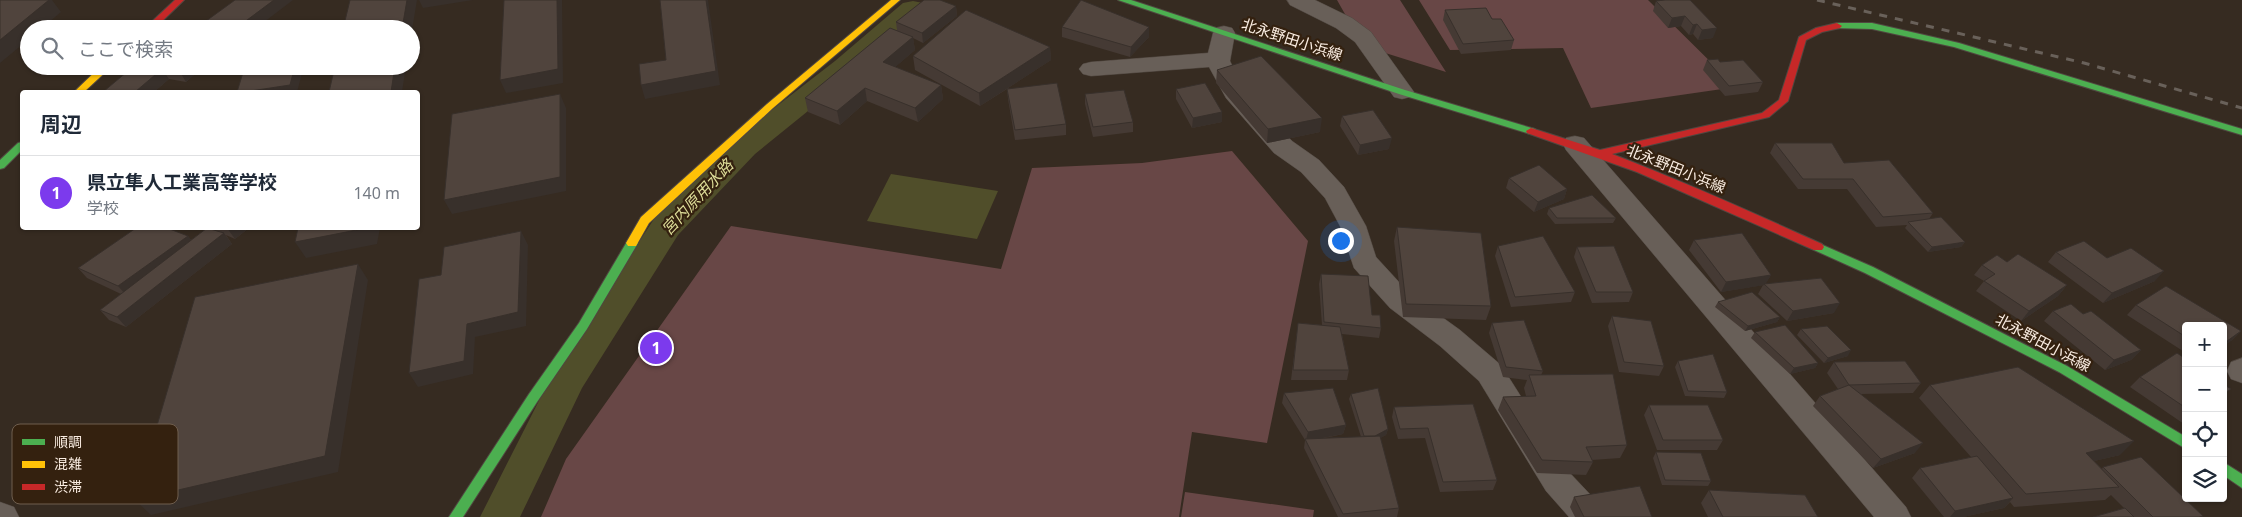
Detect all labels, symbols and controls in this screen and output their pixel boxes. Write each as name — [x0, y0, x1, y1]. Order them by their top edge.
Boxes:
street label: 北永野田小浜線 — [1239, 13, 1345, 65]
search box — [20, 20, 420, 75]
icon: search — [38, 34, 66, 62]
text: ここで検索 — [78, 36, 173, 62]
text: 周辺 — [40, 110, 82, 138]
street label: 北永野田小浜線 — [1624, 139, 1729, 197]
water label: 宮内原用水路 — [656, 153, 739, 240]
text: 県立隼人工業高等学校 — [87, 169, 277, 195]
text: 1 — [51, 182, 61, 204]
text: 140 m — [353, 182, 400, 204]
text: 学校 — [87, 197, 119, 219]
your location — [1328, 228, 1354, 254]
street label: 北永野田小浜線 — [1992, 309, 2095, 376]
map controls — [2182, 322, 2227, 502]
button: + — [2182, 322, 2227, 367]
pin: 1 — [640, 329, 672, 367]
button: − — [2182, 367, 2227, 412]
button: locate — [2182, 412, 2227, 457]
legend — [12, 424, 178, 504]
text: 順調 — [54, 432, 82, 451]
text: 混雑 — [54, 454, 82, 473]
button: layers — [2182, 457, 2227, 502]
text: 渋滞 — [54, 477, 82, 496]

